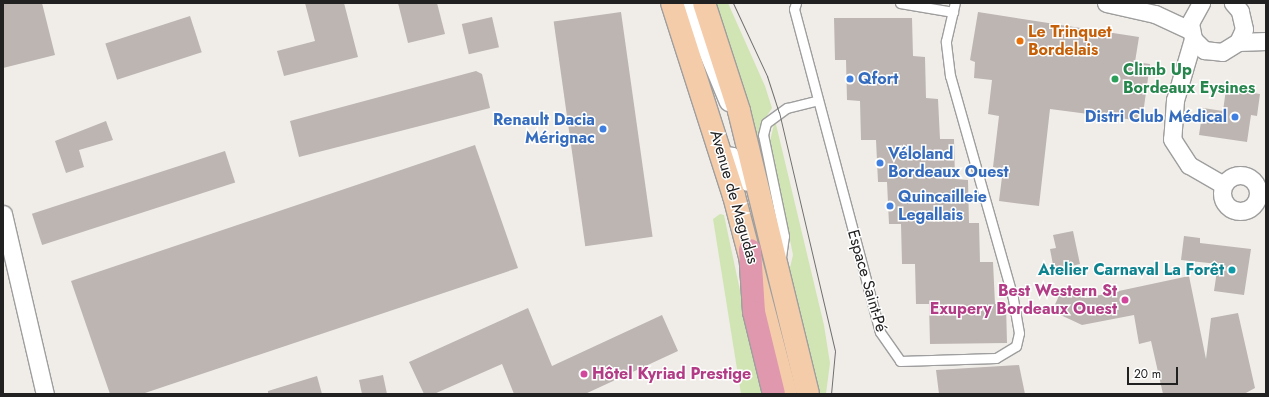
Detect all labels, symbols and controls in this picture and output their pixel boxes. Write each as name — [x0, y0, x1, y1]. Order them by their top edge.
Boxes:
place label: Le Trinquet Bordelais — [1028, 22, 1112, 60]
marker: Le Trinquet Bordelais — [1015, 36, 1025, 46]
place label: Climb Up Bordeaux Eysines — [1123, 60, 1255, 98]
place label: Qfort — [858, 69, 898, 89]
marker: Qfort — [845, 74, 855, 84]
marker: Climb Up Bordeaux Eysines — [1110, 74, 1120, 84]
place label: Distri Club Médical — [1085, 107, 1227, 127]
place label: Renault Dacia Mérignac — [493, 110, 595, 148]
marker: Distri Club Médical — [1230, 112, 1240, 122]
marker: Renault Dacia Mérignac — [598, 124, 608, 134]
street label: Avenue de Magudas — [706, 128, 762, 266]
place label: Véloland Bordeaux Ouest — [888, 144, 1009, 182]
marker: Véloland Bordeaux Ouest — [875, 158, 885, 168]
place label: Quincailleie Legallais — [898, 187, 987, 225]
marker: Quincailleie Legallais — [885, 201, 895, 211]
street label: Espace Saint-Pé — [843, 228, 891, 334]
place label: Atelier Carnaval La Forêt — [1038, 260, 1224, 280]
marker: Atelier Carnaval La Forêt — [1227, 265, 1237, 275]
place label: Best Western St Exupery Bordeaux Ouest — [930, 281, 1117, 319]
marker: Best Western St Exupery Bordeaux Ouest — [1120, 295, 1130, 305]
scale bar — [1129, 359, 1180, 385]
place label: Hôtel Kyriad Prestige — [592, 364, 751, 384]
text: 20 m — [1134, 365, 1161, 383]
marker: Hôtel Kyriad Prestige — [579, 369, 589, 379]

